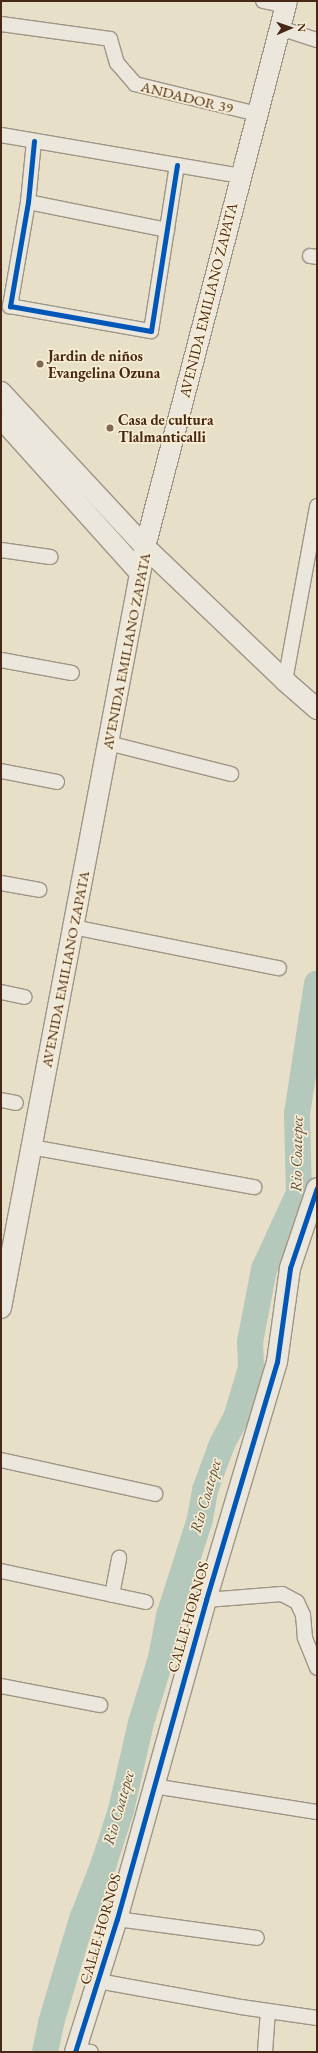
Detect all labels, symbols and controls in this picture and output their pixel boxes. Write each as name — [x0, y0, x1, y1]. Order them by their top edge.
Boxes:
north arrow — [270, 8, 310, 48]
text: N — [295, 23, 309, 32]
street label: ANDADOR 39 — [139, 77, 235, 117]
street label: AVENIDA EMILIANO ZAPATA — [175, 201, 241, 399]
place label: Jardin de niños Evangelina Ozuna — [48, 346, 160, 381]
marker: Jardin de niños Evangelina Ozuna — [35, 359, 45, 369]
place label: Casa de cultura Tlalmanticalli — [118, 410, 214, 445]
marker: Casa de cultura Tlalmanticalli — [105, 423, 115, 433]
street label: AVENIDA EMILIANO ZAPATA — [98, 551, 154, 751]
street label: AVENIDA EMILIANO ZAPATA — [37, 869, 93, 1069]
water label: Rio Coatepec — [287, 1116, 307, 1192]
water label: Rio Coatepec — [186, 1457, 226, 1535]
street label: CALLE HORNOS — [164, 1559, 212, 1675]
water label: Rio Coatepec — [99, 1769, 139, 1847]
street label: CALLE HORNOS — [76, 1871, 124, 1987]

